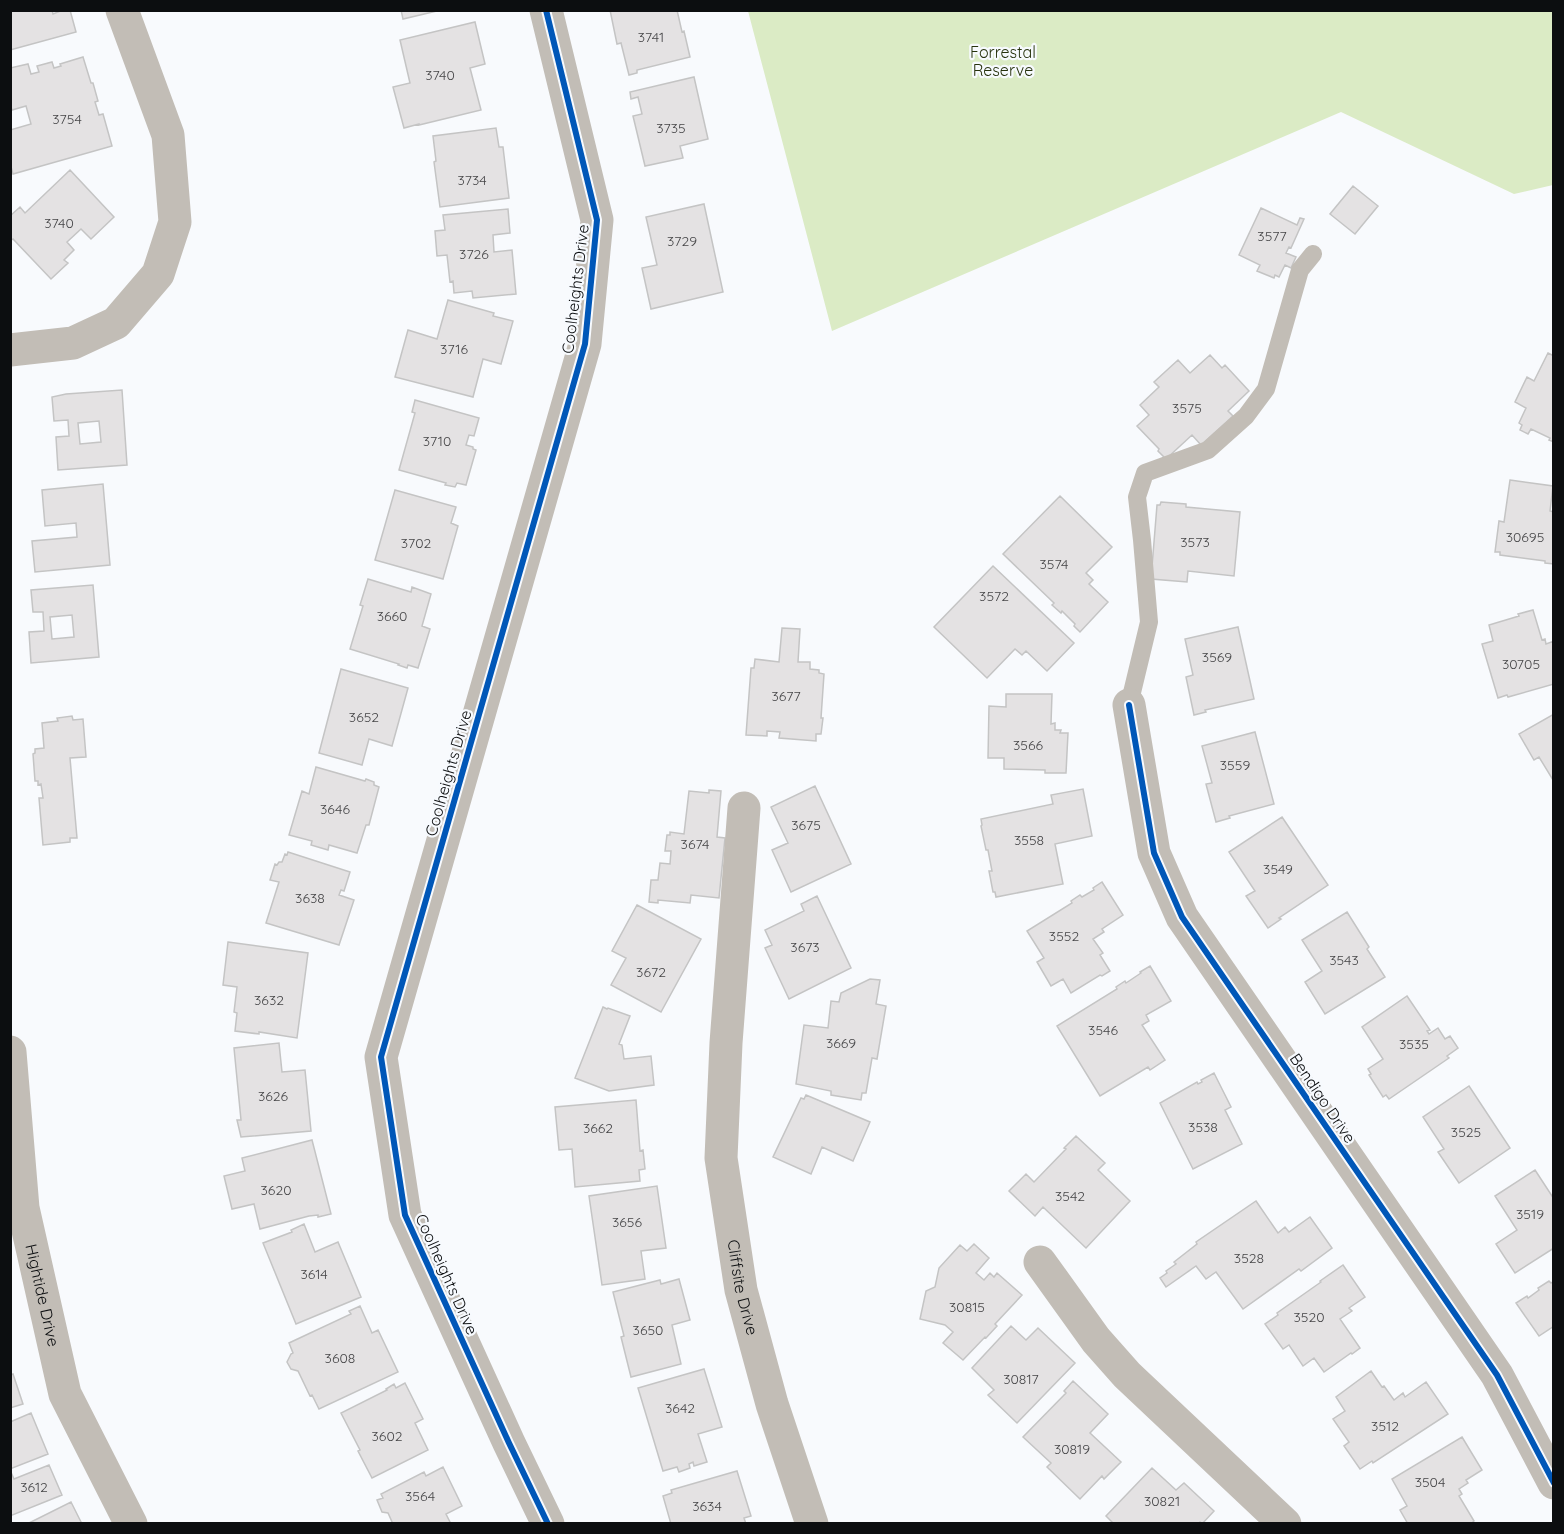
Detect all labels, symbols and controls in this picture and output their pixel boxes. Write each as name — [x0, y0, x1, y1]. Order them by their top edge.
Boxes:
house number: 3741 — [638, 28, 664, 46]
park label: Forrestal Reserve — [970, 42, 1036, 80]
house number: 3740 — [425, 66, 455, 84]
house number: 3754 — [52, 110, 82, 128]
house number: 3735 — [656, 119, 686, 137]
house number: 3734 — [457, 171, 487, 189]
house number: 3740 — [44, 214, 74, 232]
street label: Coolheights Drive — [557, 223, 593, 355]
house number: 3577 — [1257, 227, 1287, 245]
house number: 3729 — [667, 232, 697, 250]
house number: 3726 — [459, 245, 489, 263]
house number: 3716 — [440, 340, 468, 358]
house number: 3575 — [1172, 399, 1202, 417]
house number: 3710 — [423, 432, 451, 450]
house number: 30695 — [1506, 528, 1544, 546]
house number: 3573 — [1180, 533, 1210, 551]
house number: 3702 — [401, 534, 432, 552]
house number: 3574 — [1040, 555, 1068, 573]
house number: 3572 — [979, 587, 1009, 605]
house number: 3660 — [377, 607, 407, 625]
house number: 3569 — [1202, 648, 1232, 666]
house number: 30705 — [1502, 655, 1540, 673]
house number: 3677 — [771, 687, 801, 705]
house number: 3652 — [349, 708, 379, 726]
street label: Coolheights Drive — [420, 708, 476, 838]
house number: 3566 — [1013, 736, 1043, 754]
house number: 3559 — [1220, 756, 1250, 774]
house number: 3646 — [320, 800, 350, 818]
house number: 3675 — [791, 816, 821, 834]
house number: 3558 — [1014, 831, 1044, 849]
house number: 3674 — [681, 835, 709, 853]
house number: 3549 — [1263, 860, 1293, 878]
house number: 3638 — [295, 889, 325, 907]
house number: 3552 — [1049, 927, 1079, 945]
house number: 3673 — [790, 938, 820, 956]
house number: 3543 — [1329, 951, 1359, 969]
house number: 3672 — [636, 963, 666, 981]
house number: 3632 — [254, 991, 284, 1009]
house number: 3546 — [1088, 1021, 1118, 1039]
house number: 3669 — [826, 1034, 856, 1052]
house number: 3535 — [1399, 1035, 1429, 1053]
street label: Bendigo Drive — [1286, 1049, 1360, 1147]
house number: 3626 — [258, 1087, 289, 1105]
house number: 3538 — [1188, 1118, 1218, 1136]
house number: 3662 — [583, 1119, 613, 1137]
house number: 3525 — [1451, 1123, 1481, 1141]
house number: 3620 — [261, 1181, 291, 1199]
house number: 3542 — [1055, 1187, 1085, 1205]
house number: 3519 — [1516, 1205, 1544, 1223]
street label: Coolheights Drive — [411, 1210, 483, 1338]
house number: 3656 — [612, 1213, 642, 1231]
street label: Cliffsite Drive — [723, 1238, 763, 1337]
street label: Hightide Drive — [21, 1242, 64, 1348]
house number: 3528 — [1234, 1249, 1264, 1267]
house number: 3614 — [300, 1265, 328, 1283]
house number: 30815 — [949, 1298, 985, 1316]
house number: 3520 — [1293, 1308, 1325, 1326]
house number: 3650 — [633, 1321, 663, 1339]
house number: 3608 — [325, 1349, 355, 1367]
house number: 30817 — [1003, 1370, 1039, 1388]
house number: 3642 — [665, 1399, 695, 1417]
house number: 3512 — [1371, 1417, 1399, 1435]
house number: 3602 — [372, 1427, 403, 1445]
house number: 30819 — [1054, 1440, 1090, 1458]
house number: 3504 — [1415, 1473, 1445, 1491]
house number: 3612 — [20, 1478, 48, 1496]
house number: 3564 — [405, 1487, 435, 1505]
house number: 30821 — [1144, 1492, 1180, 1510]
house number: 3634 — [692, 1497, 722, 1515]

